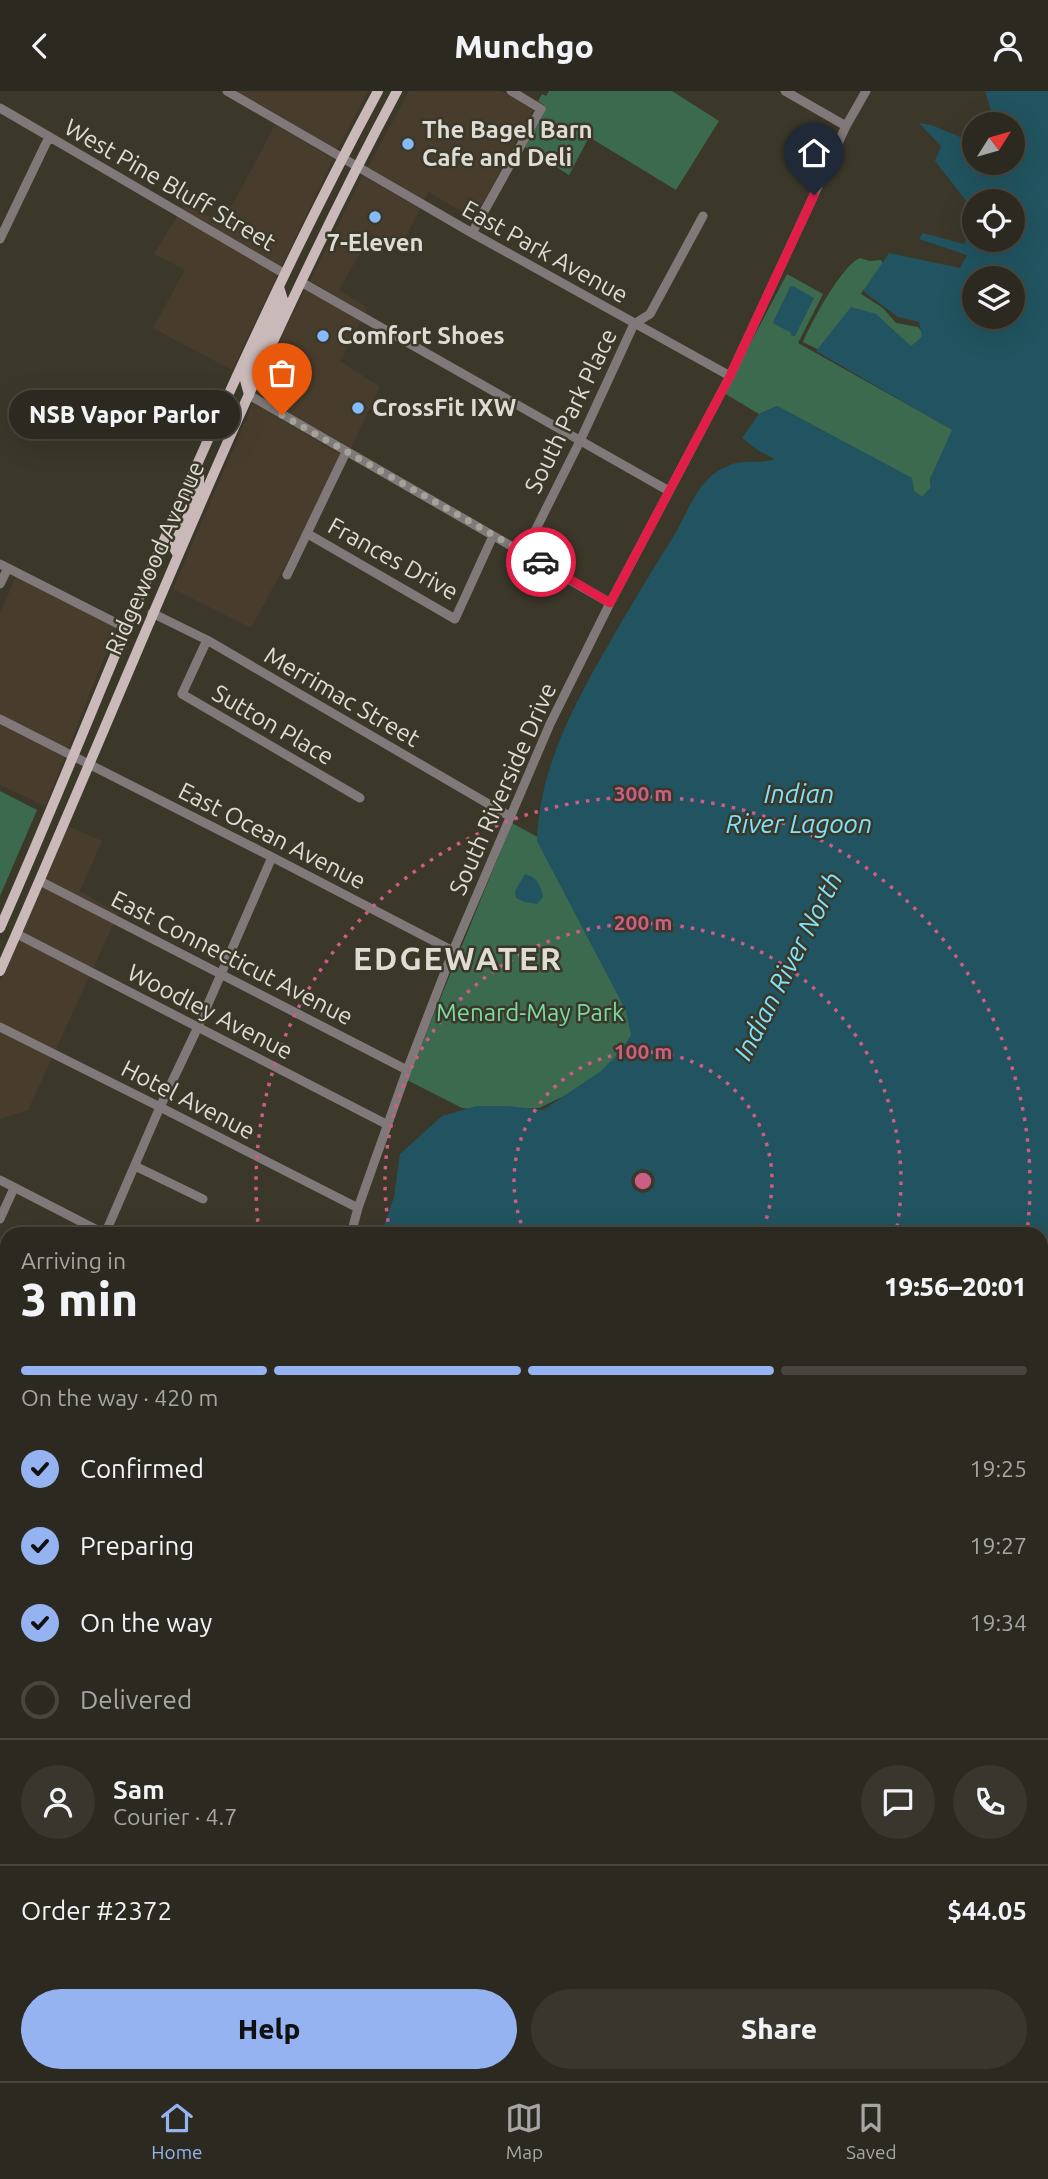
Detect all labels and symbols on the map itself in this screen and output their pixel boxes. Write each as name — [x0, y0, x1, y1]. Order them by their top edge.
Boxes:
north arrow — [962, 112, 1026, 175]
street label: West Pine Bluff Street — [60, 113, 281, 256]
place label: The Bagel Barn Cafe and Deli — [422, 116, 593, 171]
pin — [784, 123, 844, 195]
marker: The Bagel Barn Cafe and Deli — [400, 136, 416, 152]
street label: East Park Avenue — [458, 195, 633, 308]
marker: 7-Eleven — [367, 209, 383, 225]
place label: 7-Eleven — [326, 229, 424, 256]
place label: Comfort Shoes — [337, 322, 505, 349]
street label: South Park Place — [519, 324, 622, 497]
marker: Comfort Shoes — [315, 328, 331, 344]
pin — [252, 343, 312, 415]
callout: NSB Vapor Parlor — [9, 391, 240, 439]
place label: CrossFit IXW — [372, 394, 517, 421]
marker: CrossFit IXW — [350, 400, 366, 416]
street label: Ridgewood Avenue — [100, 457, 209, 659]
street label: Frances Drive — [324, 512, 463, 605]
courier — [506, 527, 576, 597]
street label: Merrimac Street — [260, 641, 425, 752]
street label: South Riverside Drive — [444, 678, 562, 899]
street label: Sutton Place — [208, 679, 339, 770]
street label: East Ocean Avenue — [174, 777, 370, 894]
water label: Indian River Lagoon — [726, 779, 872, 838]
text: 300 m — [614, 781, 672, 805]
water label: Indian River North — [728, 867, 847, 1065]
street label: East Connecticut Avenue — [107, 885, 358, 1030]
text: 200 m — [614, 910, 672, 934]
district label: EDGEWATER — [353, 940, 563, 976]
street label: Woodley Avenue — [123, 958, 297, 1065]
park label: Menard-May Park — [436, 999, 624, 1026]
text: 100 m — [614, 1039, 672, 1063]
street label: Hotel Avenue — [117, 1054, 259, 1145]
centre of rings — [631, 1169, 655, 1193]

